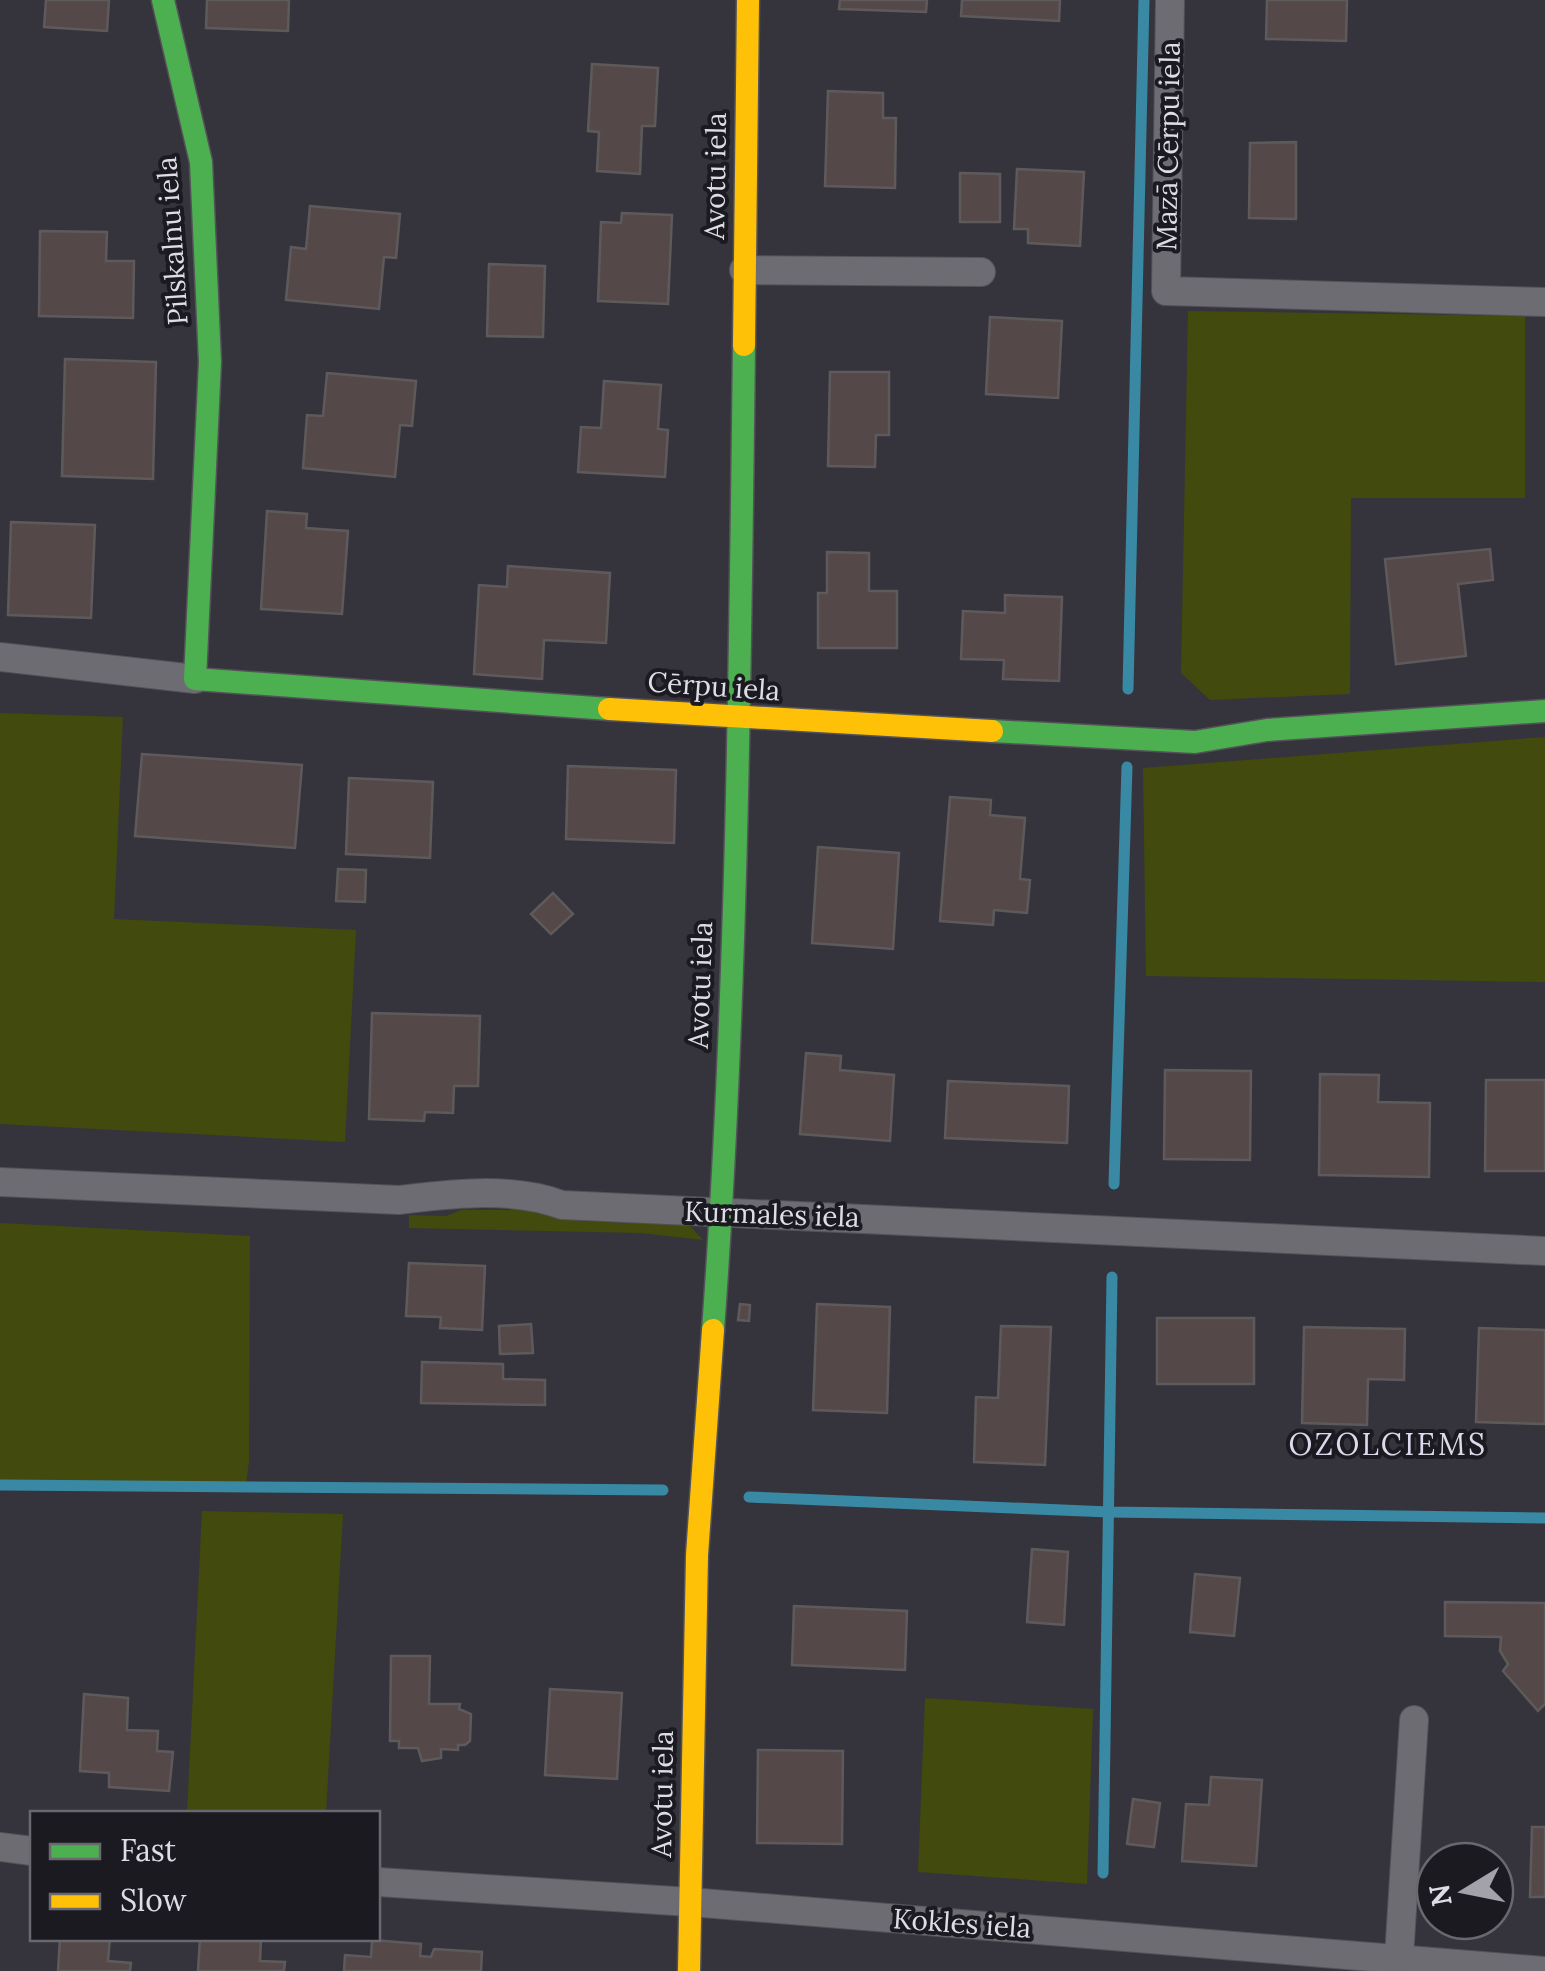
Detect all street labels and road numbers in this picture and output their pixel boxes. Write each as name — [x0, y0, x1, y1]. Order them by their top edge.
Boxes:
street label: Mazā Cērpu iela — [1148, 41, 1188, 251]
street label: Avotu iela — [696, 112, 734, 241]
street label: Pilskalnu iela — [148, 156, 196, 326]
street label: Cērpu iela — [647, 663, 781, 709]
street label: Avotu iela — [680, 921, 720, 1050]
street label: Kurmales iela — [684, 1193, 860, 1235]
street label: Avotu iela — [643, 1730, 681, 1859]
street label: Kokles iela — [892, 1900, 1032, 1946]

